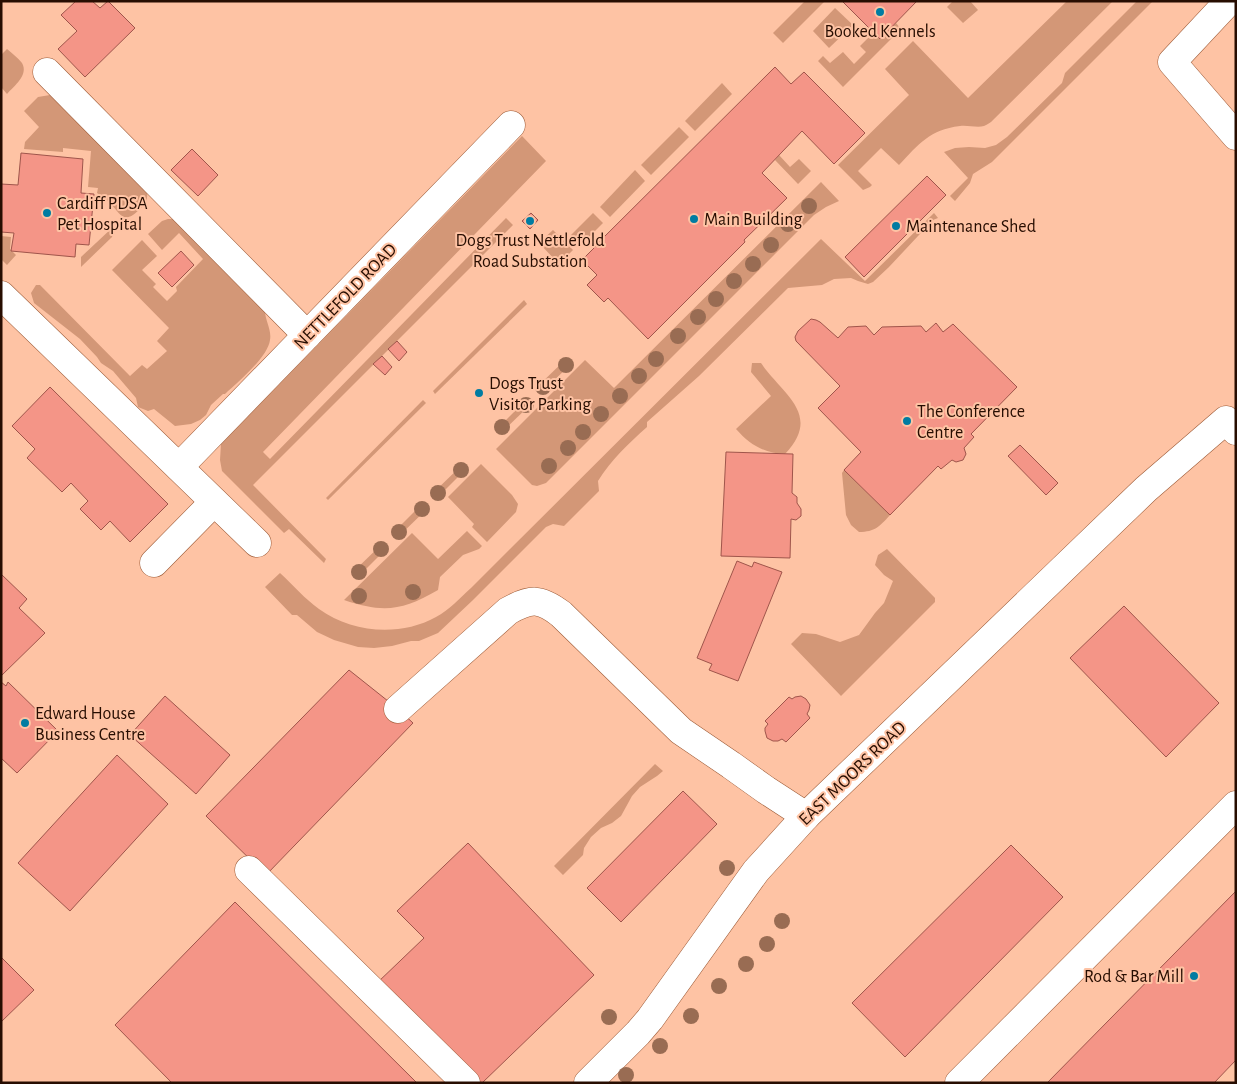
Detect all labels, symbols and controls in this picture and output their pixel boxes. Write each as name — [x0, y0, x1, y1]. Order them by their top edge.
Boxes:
marker: Booked Kennels — [874, 6, 886, 18]
place label: Booked Kennels — [824, 23, 936, 41]
place label: Cardiff PDSA Pet Hospital — [57, 195, 148, 234]
marker: Cardiff PDSA Pet Hospital — [41, 207, 53, 219]
place label: Main Building — [704, 211, 803, 229]
marker: Main Building — [688, 213, 700, 225]
marker: Dogs Trust Nettlefold Road Substation — [524, 215, 536, 227]
place label: Maintenance Shed — [906, 218, 1036, 236]
marker: Maintenance Shed — [890, 220, 902, 232]
place label: Dogs Trust Nettlefold Road Substation — [455, 232, 605, 271]
street label: NETTLEFOLD ROAD — [291, 240, 401, 353]
place label: Dogs Trust Visitor Parking — [489, 375, 591, 414]
marker: Dogs Trust Visitor Parking — [473, 387, 485, 399]
place label: The Conference Centre — [917, 403, 1025, 442]
marker: The Conference Centre — [901, 415, 913, 427]
place label: Edward House Business Centre — [35, 705, 145, 744]
marker: Edward House Business Centre — [19, 717, 31, 729]
street label: EAST MOORS ROAD — [796, 718, 910, 829]
place label: Rod & Bar Mill — [1084, 968, 1184, 986]
marker: Rod & Bar Mill — [1188, 970, 1200, 982]

